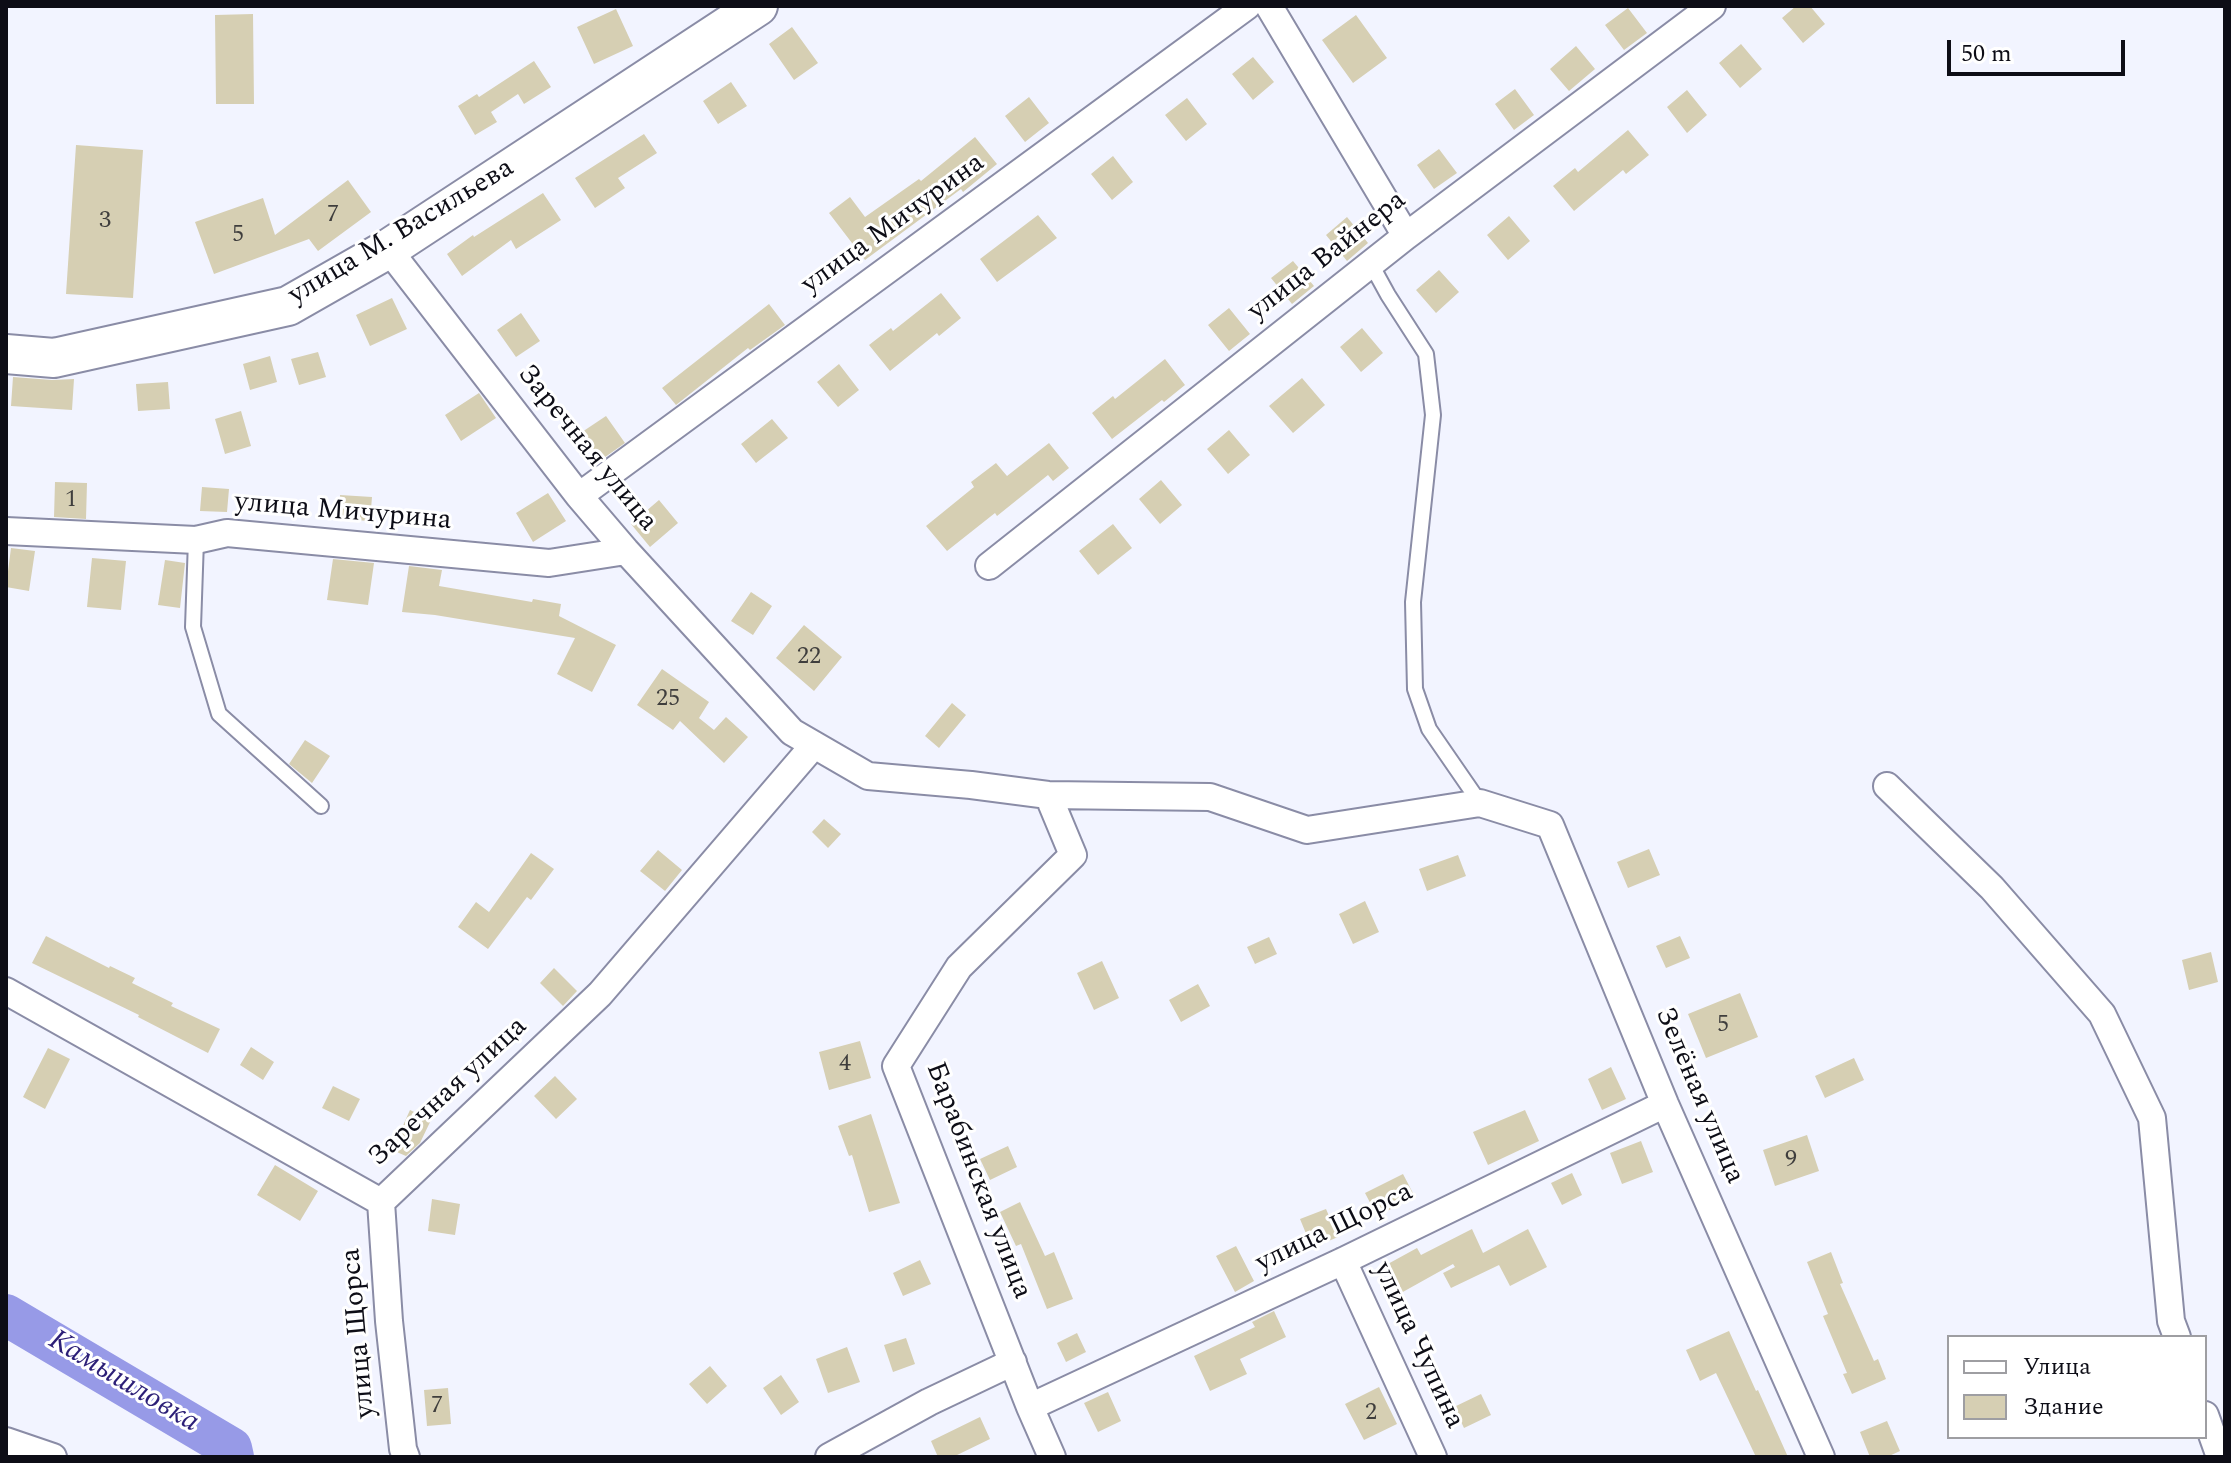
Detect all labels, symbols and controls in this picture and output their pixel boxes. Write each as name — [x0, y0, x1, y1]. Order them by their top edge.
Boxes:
scale bar — [1951, 24, 2129, 74]
text: 50 m — [1961, 36, 2012, 72]
street label: улица Мичурина — [796, 147, 992, 303]
street label: улица М. Васильева — [283, 152, 521, 314]
street label: улица Вайнера — [1242, 185, 1414, 329]
house number: 7 — [327, 202, 339, 230]
house number: 3 — [99, 208, 111, 236]
house number: 5 — [232, 222, 244, 250]
street label: Заречная улица — [509, 359, 663, 539]
house number: 1 — [65, 487, 77, 515]
street label: улица Мичурина — [233, 487, 453, 539]
house number: 22 — [797, 644, 821, 672]
house number: 25 — [656, 686, 680, 714]
street label: Зелёная улица — [1646, 1003, 1750, 1189]
street label: Заречная улица — [363, 1011, 535, 1175]
house number: 5 — [1717, 1012, 1729, 1040]
house number: 4 — [839, 1051, 851, 1079]
street label: Барабинская улица — [916, 1058, 1038, 1304]
house number: 9 — [1785, 1147, 1797, 1175]
street label: улица Щорса — [1251, 1177, 1419, 1281]
street label: улица Щорса — [336, 1247, 384, 1419]
street label: улица Чупина — [1364, 1257, 1470, 1435]
water label: Камышловка — [41, 1324, 205, 1442]
legend — [1947, 1335, 2207, 1439]
text: Улица — [2023, 1349, 2091, 1385]
text: Здание — [2023, 1389, 2104, 1425]
house number: 7 — [431, 1393, 443, 1421]
house number: 2 — [1365, 1400, 1377, 1428]

